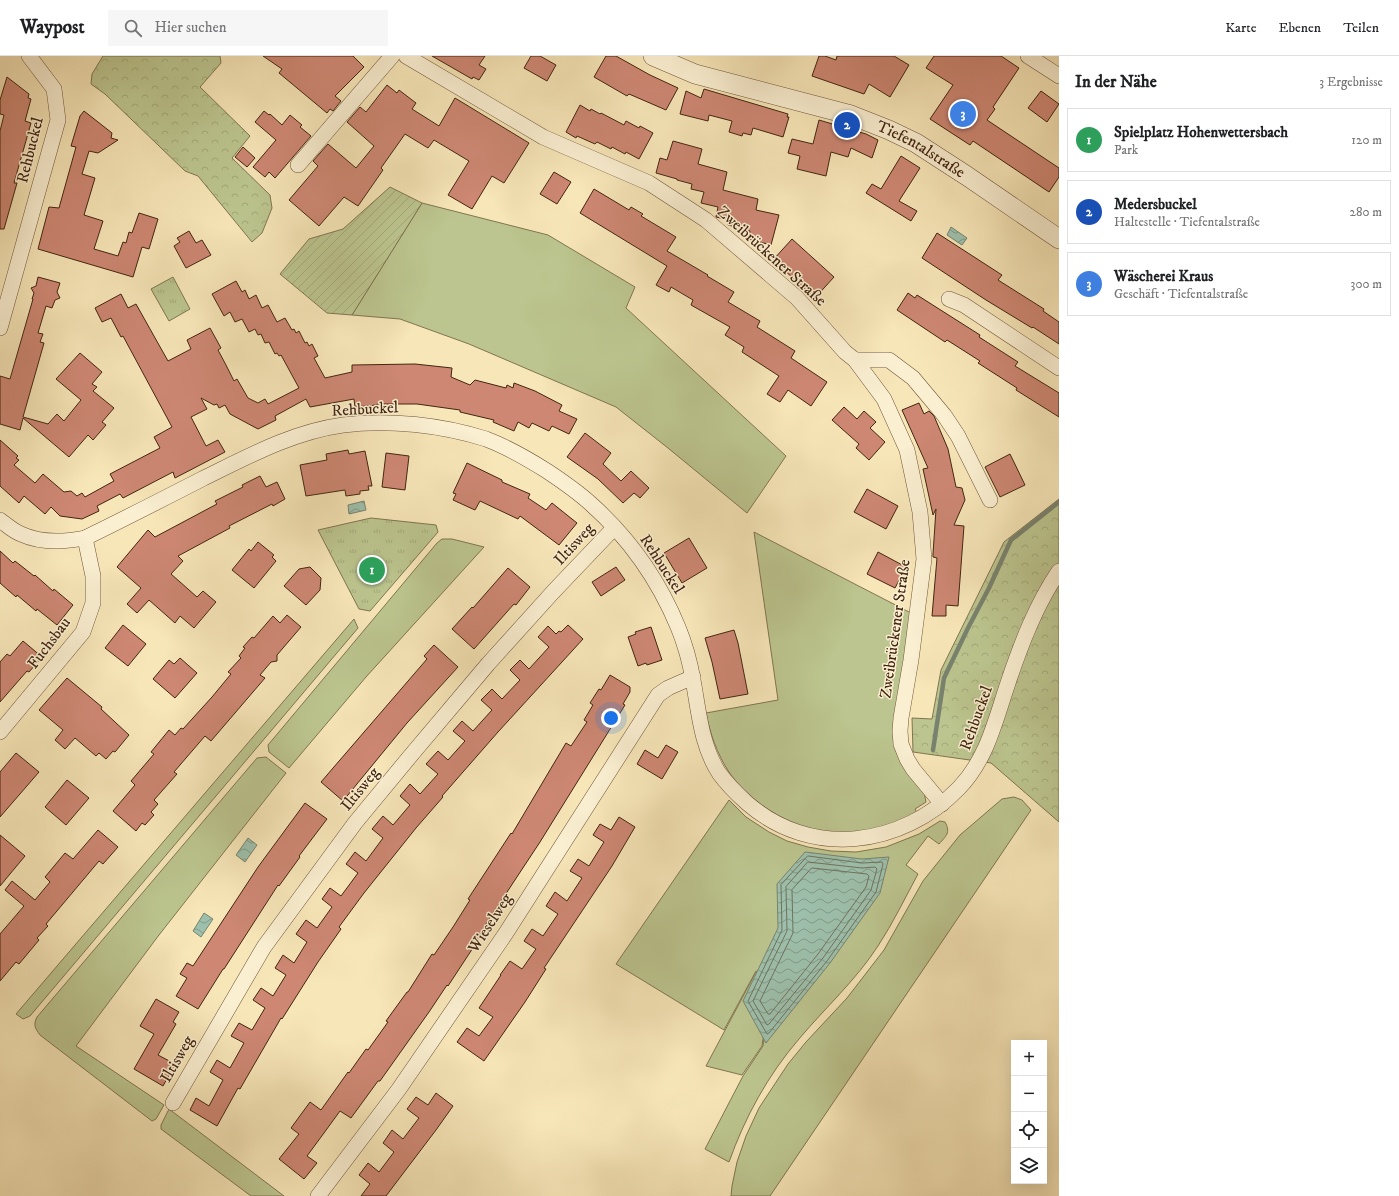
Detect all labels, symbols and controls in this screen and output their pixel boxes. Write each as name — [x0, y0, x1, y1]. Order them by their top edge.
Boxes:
search box — [108, 10, 388, 46]
text: Waypost — [20, 16, 84, 39]
icon: search — [122, 17, 144, 39]
text: Hier suchen — [154, 18, 227, 37]
text: Karte — [1225, 19, 1256, 37]
text: Ebenen — [1278, 19, 1321, 37]
text: Teilen — [1343, 19, 1379, 37]
text: In der Nähe — [1075, 71, 1157, 93]
text: 3 Ergebnisse — [1319, 74, 1383, 90]
pin: 3 — [950, 99, 976, 129]
pin: 2 — [834, 110, 860, 140]
street label: Rehbuckel — [12, 115, 48, 185]
street label: Tiefentalstraße — [874, 116, 969, 182]
text: Spielplatz Hohenwettersbach — [1114, 123, 1288, 142]
text: 1 — [1087, 132, 1091, 148]
text: 120 m — [1351, 132, 1382, 148]
text: Park — [1114, 142, 1138, 158]
text: Medersbuckel — [1114, 195, 1197, 214]
street label: Zweibrückener Straße — [713, 202, 831, 311]
text: 2 — [1086, 204, 1092, 220]
text: 280 m — [1350, 204, 1382, 220]
text: Haltestelle · Tiefentalstraße — [1114, 214, 1260, 230]
text: Wäscherei Kraus — [1114, 267, 1213, 286]
text: 3 — [1087, 276, 1091, 292]
text: 300 m — [1351, 276, 1382, 292]
text: Geschäft · Tiefentalstraße — [1114, 286, 1248, 302]
street label: Rehbuckel — [331, 397, 399, 421]
street label: Iltisweg — [549, 519, 599, 569]
street label: Rehbuckel — [635, 530, 689, 598]
pin: 1 — [359, 555, 385, 585]
street label: Zweibrückener Straße — [875, 558, 915, 700]
street label: Fuchsbau — [23, 613, 75, 673]
street label: Rehbuckel — [955, 683, 997, 753]
your location — [601, 708, 621, 728]
street label: Iltisweg — [336, 763, 384, 815]
street label: Wieselweg — [463, 889, 517, 957]
street label: Iltisweg — [156, 1032, 198, 1086]
map controls — [1011, 1040, 1047, 1184]
button: + — [1011, 1040, 1047, 1076]
button: − — [1011, 1076, 1047, 1112]
button: locate — [1011, 1112, 1047, 1148]
button: layers — [1011, 1148, 1047, 1184]

